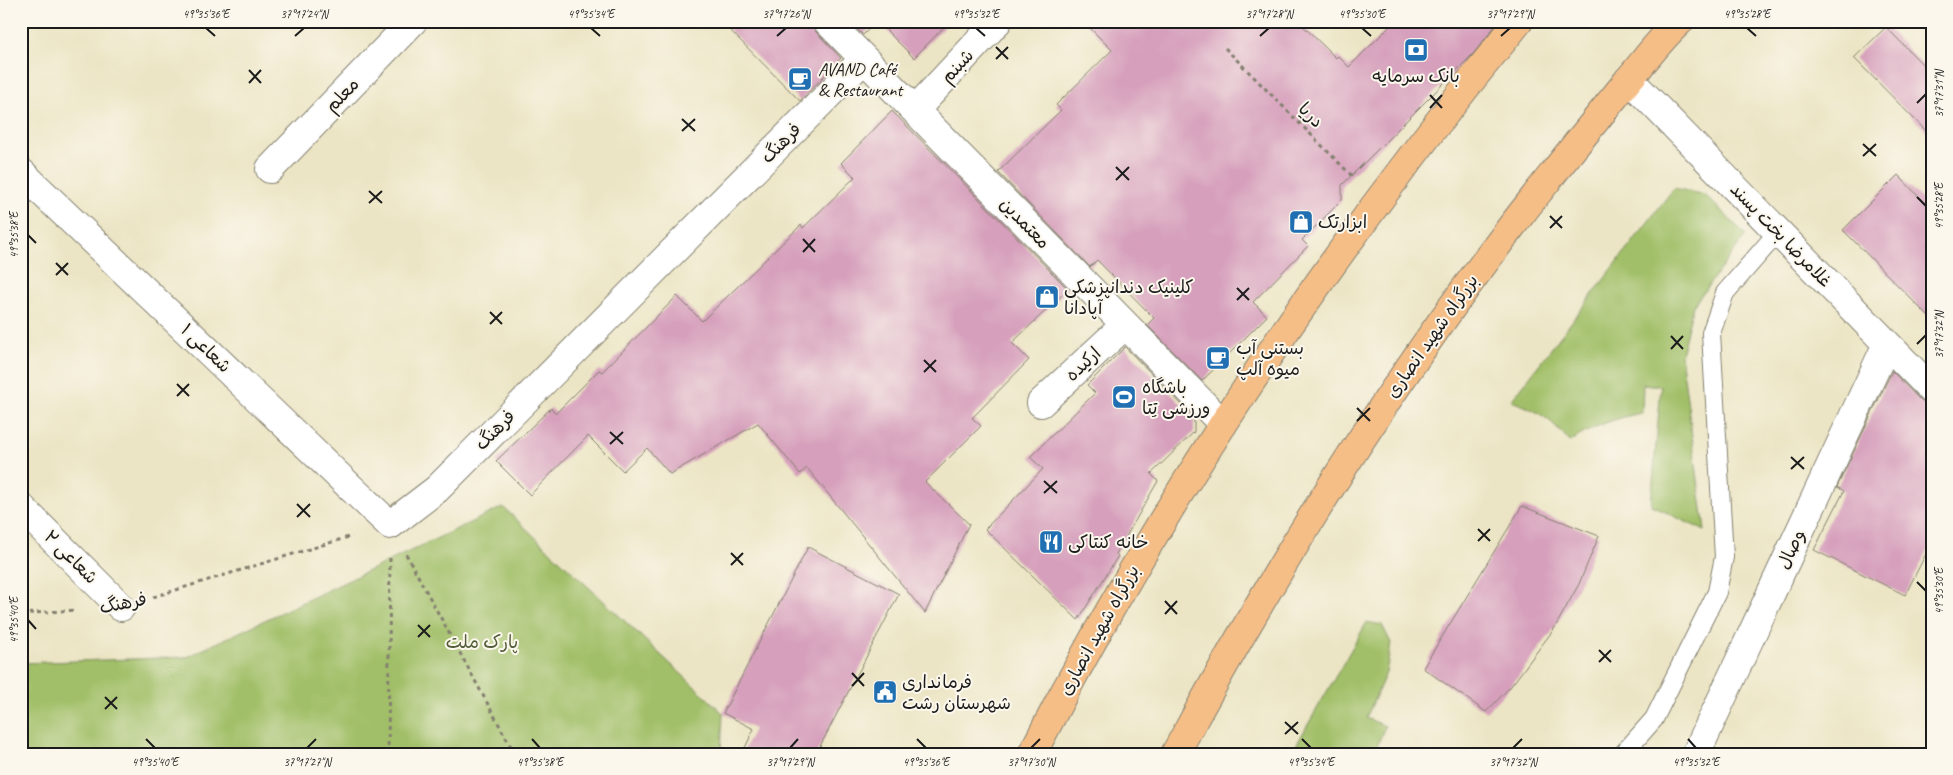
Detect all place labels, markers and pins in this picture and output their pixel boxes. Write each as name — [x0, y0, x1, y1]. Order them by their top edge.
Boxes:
bank icon: بانک سرمایه — [1403, 37, 1429, 63]
place label: AVAND Café & Restaurant — [818, 58, 904, 101]
place label: بانک سرمایه — [1372, 65, 1460, 87]
cafe icon: AVAND Café & Restaurant — [787, 66, 813, 92]
shop icon: ابزارتک — [1288, 209, 1314, 235]
place label: ابزارتک — [1318, 211, 1367, 233]
place label: کلینیک دندانپزشکی آپادانا — [1064, 276, 1194, 320]
shop icon: کلینیک دندانپزشکی آپادانا — [1034, 284, 1060, 310]
place label: بستنی آب میوه آلپ — [1236, 337, 1304, 381]
cafe icon: بستنی آب میوه آلپ — [1205, 345, 1231, 371]
place label: باشگاه ورزشی تِتا — [1142, 376, 1210, 419]
sports icon: باشگاه ورزشی تِتا — [1111, 384, 1137, 410]
restaurant icon: خانه کنتاکی — [1038, 529, 1064, 555]
place label: خانه کنتاکی — [1068, 531, 1148, 553]
place label: فرمانداری شهرستان رشت — [902, 671, 1011, 714]
public building icon: فرمانداری شهرستان رشت — [872, 679, 898, 705]

